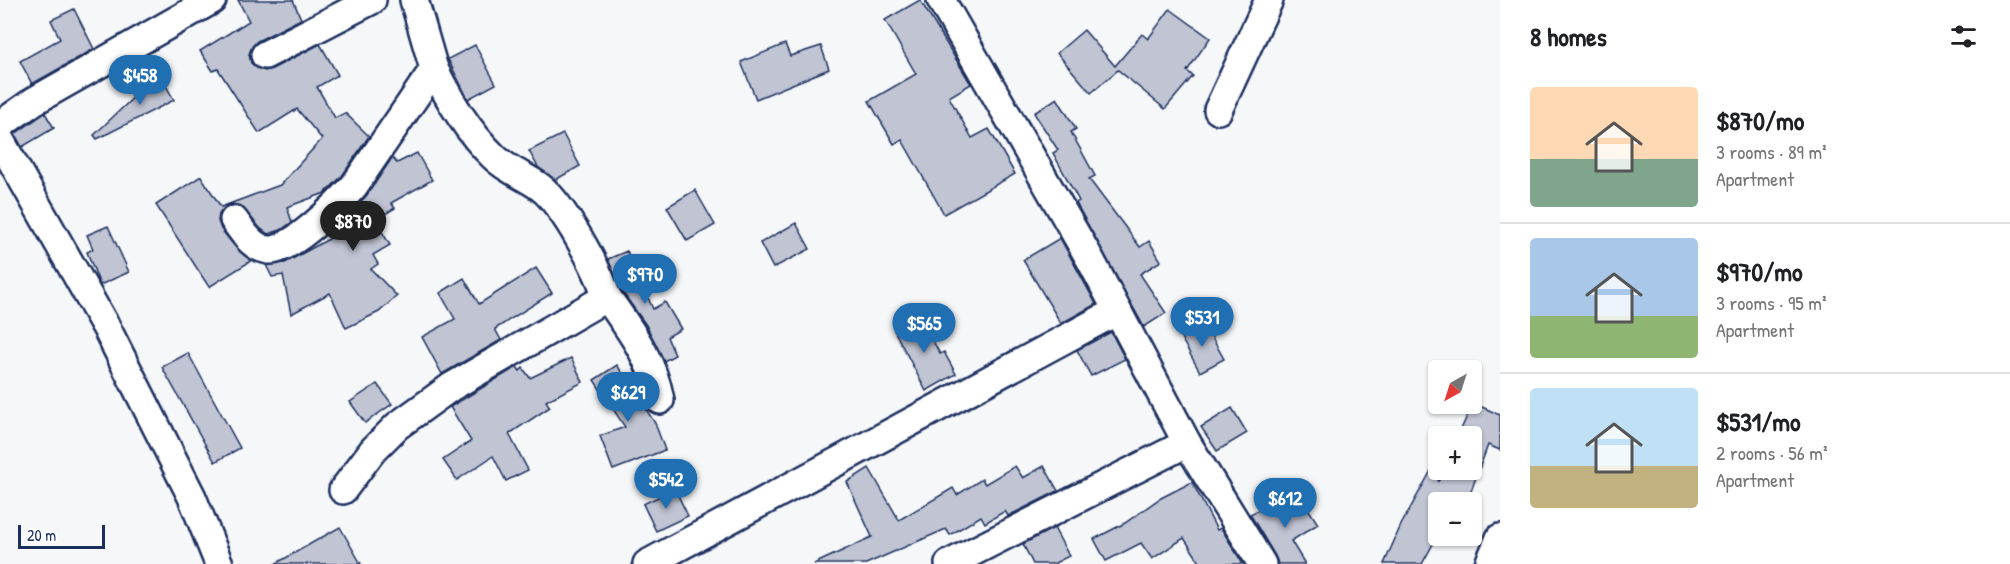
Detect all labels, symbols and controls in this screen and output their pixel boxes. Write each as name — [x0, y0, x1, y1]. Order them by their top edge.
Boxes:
text: 8 homes — [1530, 19, 1607, 54]
icon: filters — [1947, 20, 1980, 53]
pin: $458 — [104, 55, 176, 106]
text: $458 — [123, 61, 157, 88]
text: $870/mo — [1716, 103, 1804, 138]
icon: home — [1578, 111, 1650, 183]
text: 3 rooms · 89 m² — [1716, 138, 1827, 165]
text: Apartment — [1716, 165, 1794, 192]
pin: $870 — [317, 201, 389, 252]
text: $870 — [334, 207, 372, 234]
pin: $970 — [609, 254, 681, 305]
text: $970/mo — [1716, 254, 1802, 289]
text: $970 — [627, 260, 663, 287]
icon: home — [1578, 262, 1650, 334]
text: 3 rooms · 95 m² — [1716, 289, 1826, 316]
pin: $531 — [1166, 297, 1238, 348]
pin: $565 — [888, 303, 960, 354]
text: $531 — [1185, 303, 1219, 330]
text: $565 — [906, 309, 942, 336]
text: Apartment — [1716, 316, 1794, 343]
north arrow — [1428, 360, 1482, 414]
map controls — [1428, 360, 1482, 546]
pin: $629 — [592, 372, 664, 423]
text: $629 — [611, 378, 645, 405]
text: $531/mo — [1716, 404, 1800, 439]
icon: home — [1578, 412, 1650, 484]
button: + — [1428, 426, 1482, 480]
text: 2 rooms · 56 m² — [1716, 439, 1828, 466]
pin: $542 — [630, 459, 702, 510]
text: $542 — [648, 465, 684, 492]
text: Apartment — [1716, 466, 1794, 493]
pin: $612 — [1249, 478, 1321, 529]
text: $612 — [1268, 484, 1302, 511]
button: − — [1428, 492, 1482, 546]
scale bar — [18, 522, 105, 550]
text: 20 m — [27, 524, 56, 546]

